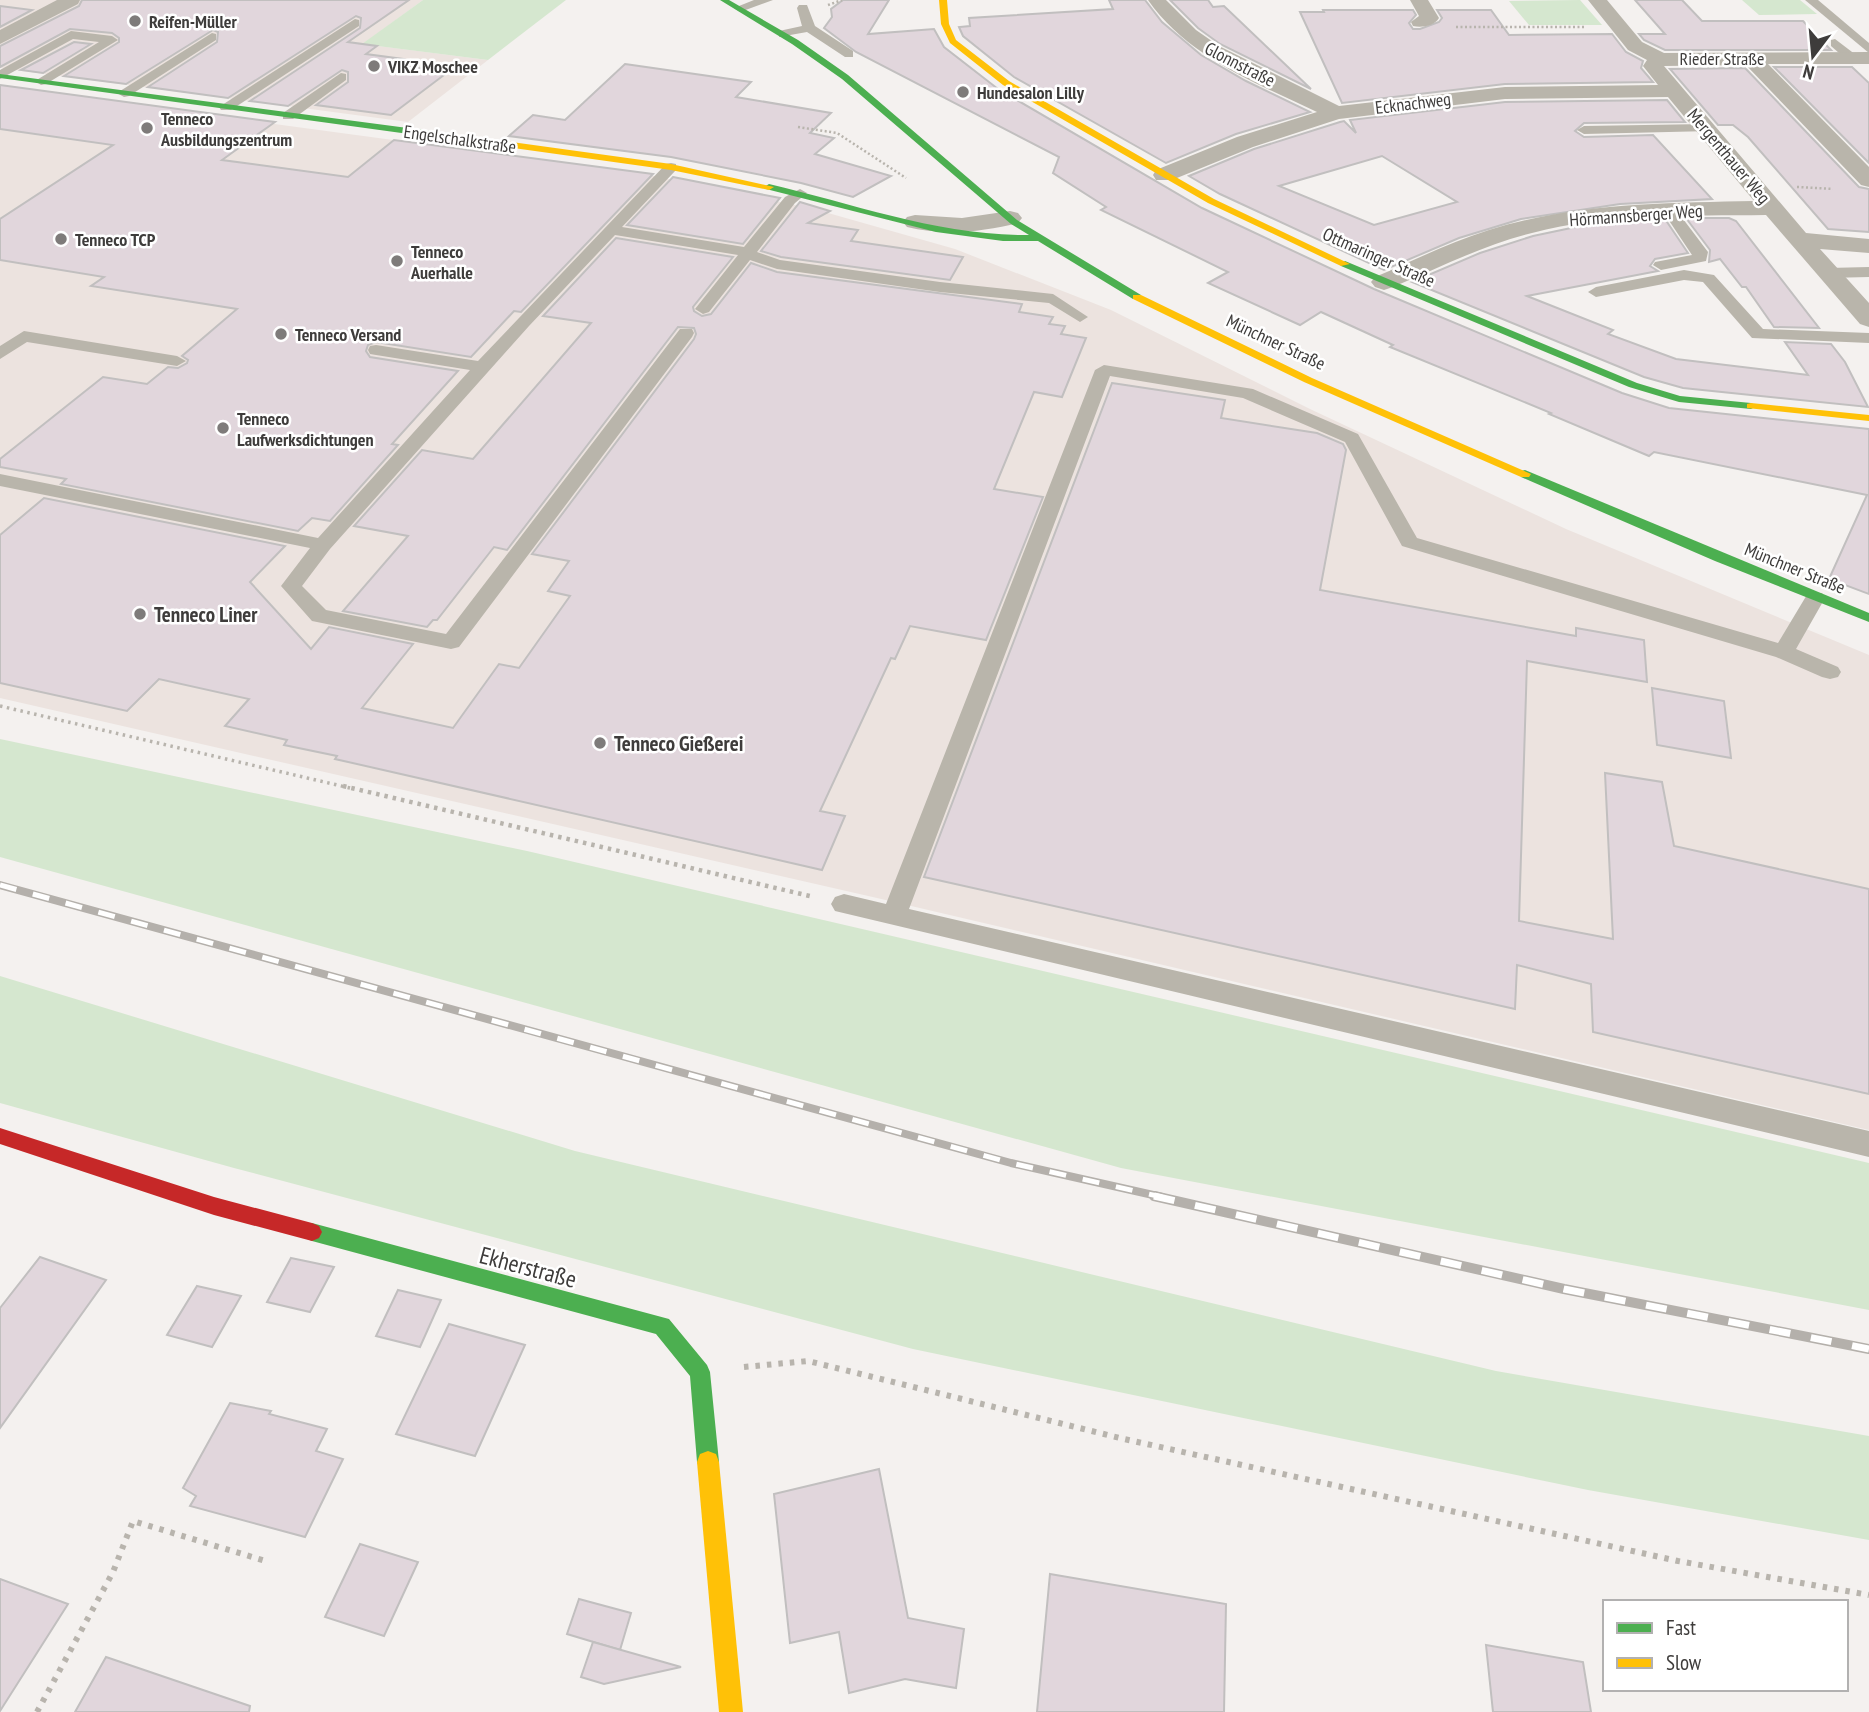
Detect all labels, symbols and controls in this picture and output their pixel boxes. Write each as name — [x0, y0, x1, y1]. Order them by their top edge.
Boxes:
place label: Reifen-Müller — [149, 10, 237, 33]
marker: Reifen-Müller — [127, 13, 143, 29]
north arrow — [1778, 21, 1848, 91]
street label: Glonnstraße — [1201, 36, 1279, 92]
street label: Rieder Straße — [1680, 47, 1764, 70]
place label: VIKZ Moschee — [387, 55, 478, 78]
marker: VIKZ Moschee — [366, 58, 382, 74]
text: N — [1800, 59, 1817, 85]
place label: Hundesalon Lilly — [977, 81, 1085, 104]
marker: Hundesalon Lilly — [955, 84, 971, 100]
street label: Ecknachweg — [1374, 87, 1452, 119]
street label: Mergenthauer Weg — [1683, 104, 1775, 208]
place label: Tenneco Ausbildungszentrum — [160, 107, 292, 151]
marker: Tenneco Ausbildungszentrum — [139, 120, 155, 136]
street label: Engelschalkstraße — [402, 120, 518, 158]
street label: Hörmannsberger Weg — [1569, 199, 1703, 231]
street label: Ottmaringer Straße — [1319, 222, 1439, 292]
place label: Tenneco TCP — [75, 228, 156, 251]
marker: Tenneco TCP — [53, 231, 69, 247]
place label: Tenneco Auerhalle — [410, 240, 473, 284]
marker: Tenneco Auerhalle — [389, 253, 405, 269]
street label: Münchner Straße — [1223, 309, 1329, 375]
place label: Tenneco Versand — [295, 323, 401, 346]
marker: Tenneco Versand — [273, 326, 289, 342]
place label: Tenneco Laufwerksdichtungen — [237, 407, 374, 451]
marker: Tenneco Laufwerksdichtungen — [215, 420, 231, 436]
street label: Münchner Straße — [1741, 537, 1849, 599]
place label: Tenneco Liner — [154, 601, 258, 628]
marker: Tenneco Liner — [132, 606, 148, 622]
place label: Tenneco Gießerei — [614, 730, 743, 757]
marker: Tenneco Gießerei — [592, 735, 608, 751]
street label: Ekherstraße — [476, 1239, 580, 1295]
legend — [1603, 1600, 1848, 1691]
text: Fast — [1666, 1614, 1696, 1641]
text: Slow — [1666, 1649, 1702, 1676]

